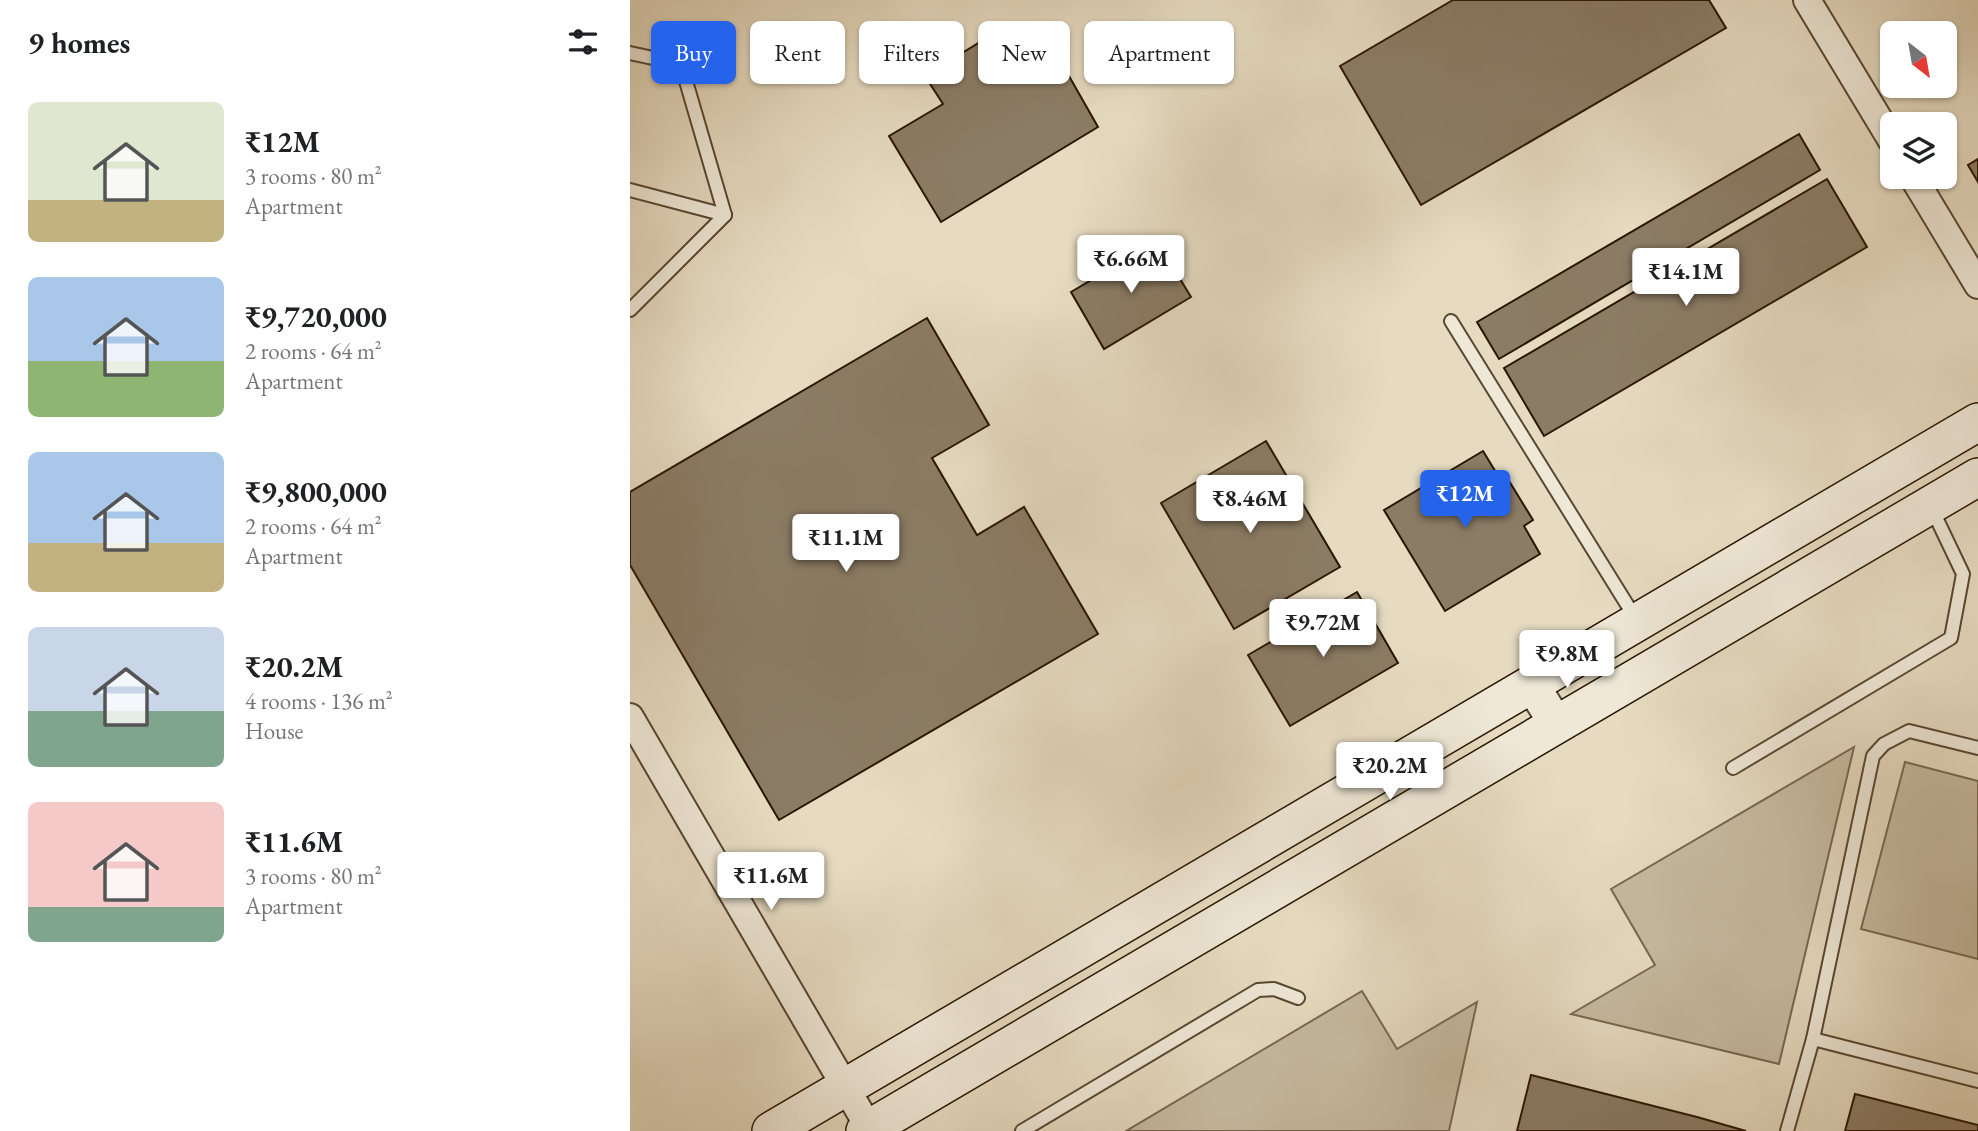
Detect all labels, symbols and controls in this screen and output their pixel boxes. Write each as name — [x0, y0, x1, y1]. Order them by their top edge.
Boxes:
chip: Buy — [651, 21, 736, 84]
chip: Rent — [750, 21, 845, 84]
chip: Filters — [859, 21, 964, 84]
chip: New — [978, 21, 1070, 84]
chip: Apartment — [1084, 21, 1234, 84]
north arrow — [1880, 21, 1956, 98]
map controls — [1880, 21, 1957, 189]
text: 9 homes — [28, 23, 130, 62]
icon: filters — [564, 23, 602, 61]
button: layers — [1880, 112, 1957, 189]
text: ₹12M — [245, 122, 320, 161]
icon: home — [84, 130, 168, 214]
text: 3 rooms · 80 m² — [245, 161, 382, 191]
text: Apartment — [245, 191, 343, 221]
pin: ₹6.66M — [1074, 236, 1188, 295]
text: ₹6.66M — [1093, 243, 1169, 273]
pin: ₹14.1M — [1629, 248, 1743, 308]
text: ₹14.1M — [1648, 256, 1724, 286]
text: ₹9,720,000 — [245, 297, 387, 336]
icon: home — [84, 305, 168, 389]
text: 2 rooms · 64 m² — [245, 336, 382, 366]
text: Apartment — [245, 366, 343, 396]
pin: ₹12M — [1424, 470, 1506, 530]
text: ₹9,800,000 — [245, 472, 387, 511]
pin: ₹8.46M — [1193, 476, 1307, 535]
text: ₹12M — [1436, 478, 1494, 508]
icon: home — [84, 480, 168, 564]
text: ₹8.46M — [1212, 483, 1288, 513]
text: 2 rooms · 64 m² — [245, 511, 382, 541]
pin: ₹11.1M — [789, 514, 903, 574]
text: ₹11.1M — [808, 522, 884, 552]
text: Apartment — [245, 541, 343, 571]
pin: ₹9.72M — [1266, 600, 1380, 659]
text: ₹9.72M — [1285, 607, 1361, 637]
pin: ₹9.8M — [1518, 630, 1616, 690]
text: ₹9.8M — [1535, 638, 1599, 668]
text: ₹20.2M — [245, 647, 343, 686]
icon: home — [84, 655, 168, 739]
text: 4 rooms · 136 m² — [245, 686, 393, 716]
text: House — [245, 716, 304, 746]
pin: ₹20.2M — [1333, 742, 1447, 802]
text: ₹20.2M — [1352, 750, 1428, 780]
text: ₹11.6M — [245, 822, 343, 861]
icon: home — [84, 830, 168, 914]
pin: ₹11.6M — [714, 852, 828, 912]
text: ₹11.6M — [733, 860, 809, 890]
text: 3 rooms · 80 m² — [245, 861, 382, 891]
text: Apartment — [245, 891, 343, 921]

